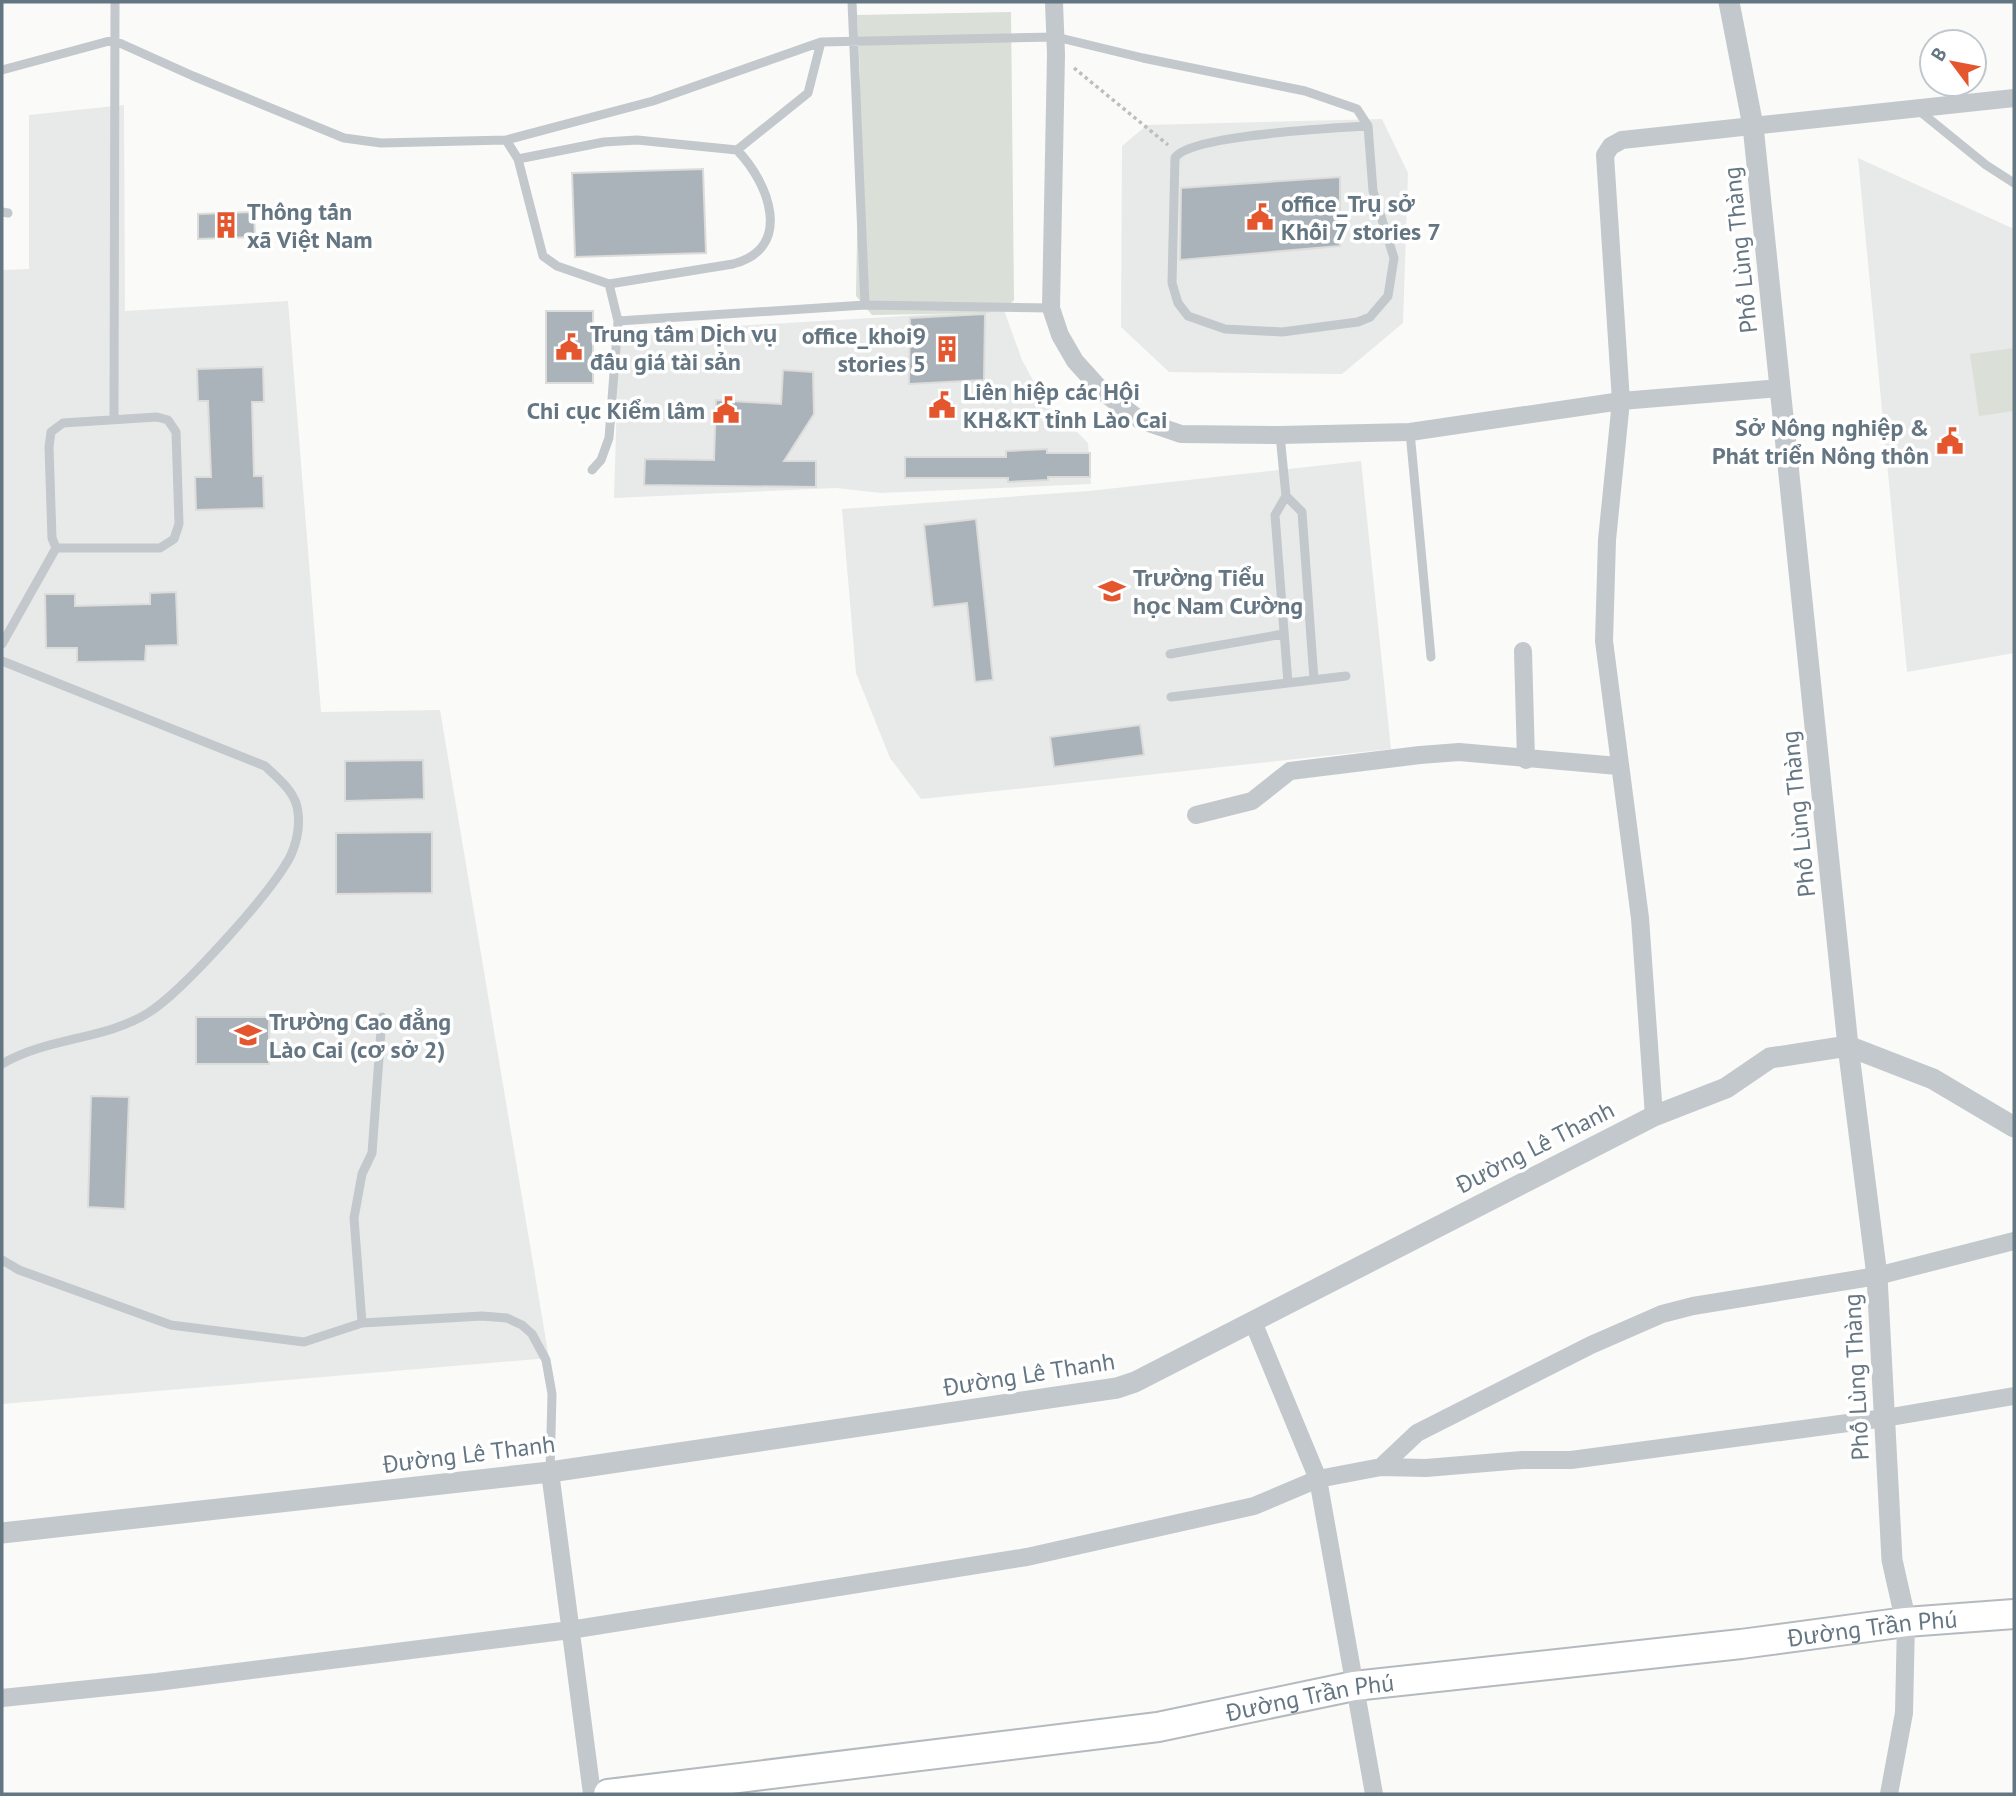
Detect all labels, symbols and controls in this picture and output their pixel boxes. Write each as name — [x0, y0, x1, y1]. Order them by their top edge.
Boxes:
north arrow — [1918, 28, 1988, 98]
text: B — [1925, 43, 1952, 65]
street label: Phố Lùng Thàng — [1716, 165, 1764, 335]
place label: office_Trụ sở Khối 7 stories 7 — [1281, 188, 1441, 247]
place label: Thông tấn xã Việt Nam — [247, 196, 373, 255]
public building icon: office_Trụ sở Khối 7 stories 7 — [1245, 202, 1275, 232]
building icon: Thông tấn xã Việt Nam — [211, 210, 241, 240]
place label: Trung tâm Dịch vụ đấu giá tài sản — [590, 318, 778, 377]
place label: office_khoi9 stories 5 — [802, 320, 926, 379]
public building icon: Trung tâm Dịch vụ đấu giá tài sản — [554, 332, 584, 362]
building icon: office_khoi9 stories 5 — [932, 334, 962, 364]
place label: Liên hiệp các Hội KH&KT tỉnh Lào Cai — [963, 376, 1167, 435]
public building icon: Liên hiệp các Hội KH&KT tỉnh Lào Cai — [927, 390, 957, 420]
place label: Chi cục Kiểm lâm — [527, 395, 705, 426]
public building icon: Chi cục Kiểm lâm — [711, 395, 741, 425]
place label: Sở Nông nghiệp & Phát triển Nông thôn — [1712, 412, 1929, 471]
public building icon: Sở Nông nghiệp & Phát triển Nông thôn — [1935, 426, 1965, 456]
place label: Trường Tiểu học Nam Cường — [1133, 562, 1303, 621]
school or university icon: Trường Tiểu học Nam Cường — [1097, 576, 1127, 606]
street label: Phố Lùng Thàng — [1774, 729, 1822, 899]
place label: Trường Cao đẳng Lào Cai (cơ sở 2) — [269, 1006, 451, 1065]
school or university icon: Trường Cao đẳng Lào Cai (cơ sở 2) — [233, 1020, 263, 1050]
street label: Đường Lê Thanh — [1450, 1094, 1619, 1201]
street label: Phố Lùng Thàng — [1836, 1293, 1876, 1461]
street label: Đường Lê Thanh — [940, 1345, 1117, 1403]
street label: Đường Lê Thanh — [380, 1428, 557, 1480]
street label: Đường Trần Phú — [1785, 1603, 1958, 1653]
street label: Đường Trần Phú — [1222, 1666, 1395, 1728]

